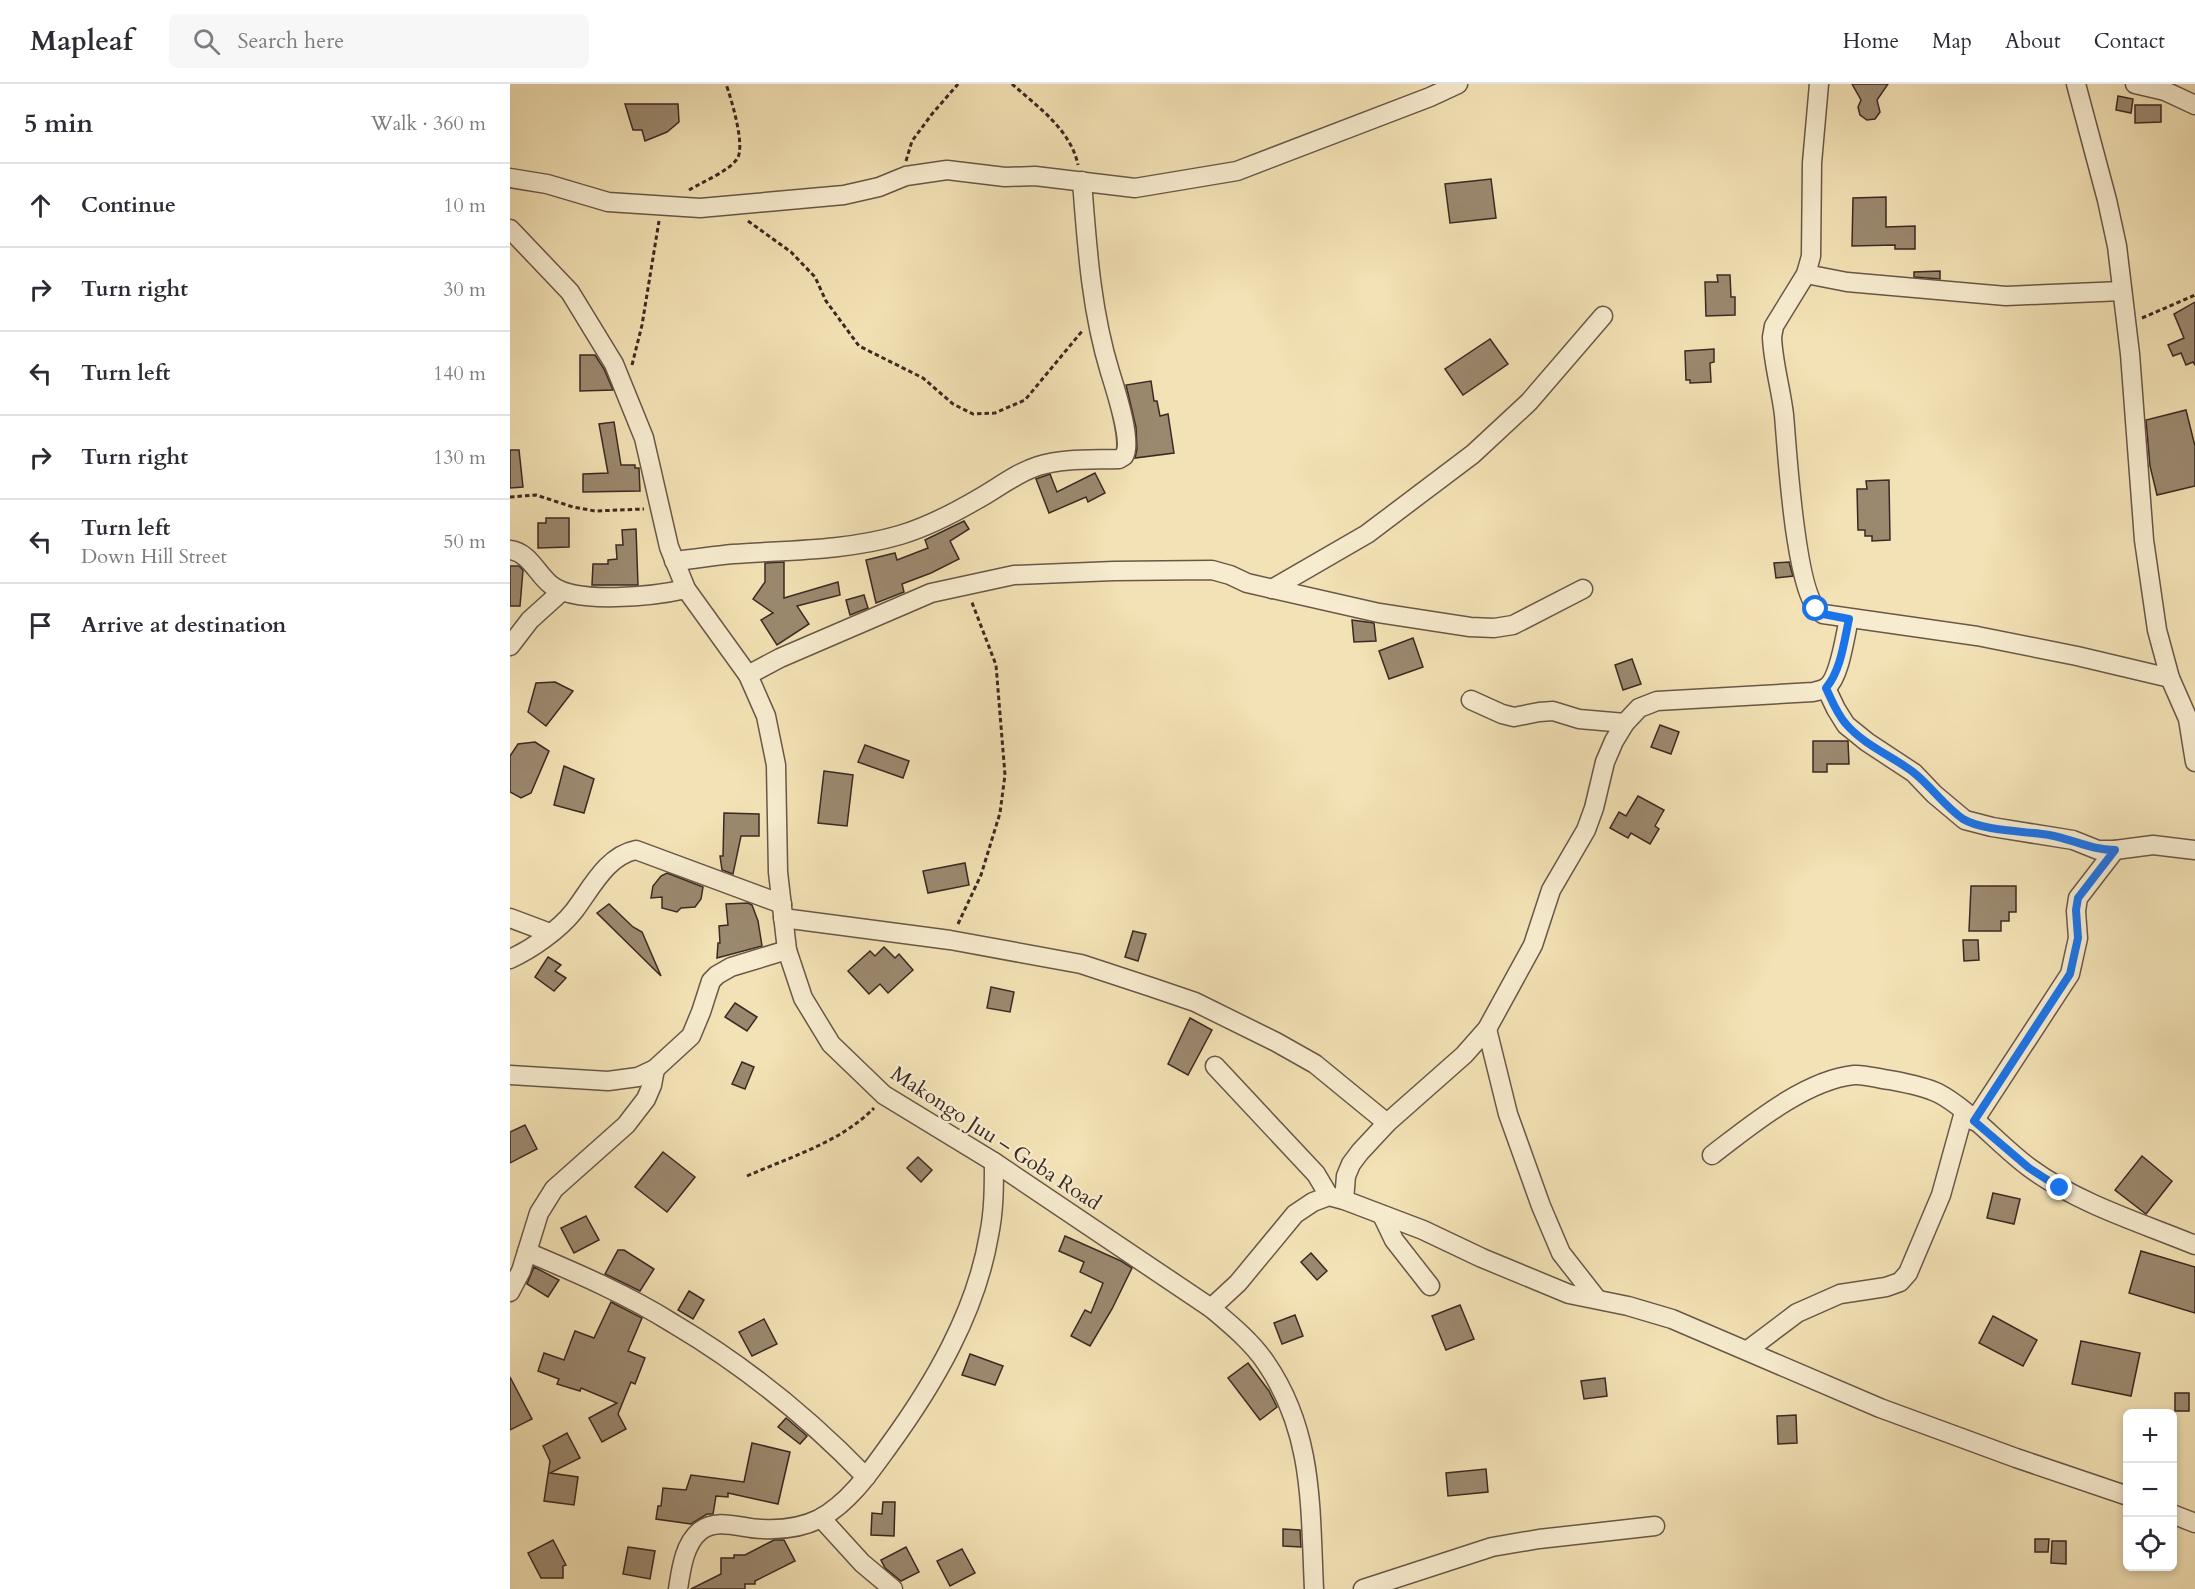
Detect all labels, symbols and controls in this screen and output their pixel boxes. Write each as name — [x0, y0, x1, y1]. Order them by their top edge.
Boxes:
search box — [169, 14, 589, 68]
text: Mapleaf — [30, 22, 133, 60]
icon: search — [190, 25, 223, 58]
text: Search here — [238, 26, 344, 56]
text: Home — [1843, 27, 1899, 56]
text: Map — [1932, 27, 1972, 56]
text: About — [2005, 27, 2061, 56]
text: Contact — [2094, 27, 2165, 56]
text: 5 min — [24, 106, 93, 141]
text: Walk · 360 m — [371, 110, 486, 137]
icon: ahead — [24, 189, 57, 222]
text: Continue — [81, 190, 176, 220]
text: 10 m — [443, 192, 486, 219]
icon: right — [24, 273, 57, 306]
text: Turn right — [81, 274, 188, 304]
text: 30 m — [443, 276, 486, 303]
icon: left — [24, 357, 57, 390]
text: Turn left — [81, 358, 170, 388]
text: 140 m — [433, 360, 486, 387]
icon: right — [24, 441, 57, 474]
text: Turn right — [81, 442, 188, 472]
text: 130 m — [433, 444, 486, 471]
text: Turn left — [81, 513, 170, 543]
icon: left — [24, 525, 57, 558]
text: 50 m — [443, 528, 486, 555]
text: Down Hill Street — [81, 543, 227, 570]
route start — [1802, 595, 1828, 621]
icon: arrive — [24, 609, 57, 642]
text: Arrive at destination — [81, 610, 286, 640]
street label: Makongo Juu – Goba Road — [885, 1059, 1106, 1217]
route end — [2046, 1174, 2072, 1200]
map controls — [2123, 1409, 2177, 1571]
button: + — [2123, 1409, 2177, 1463]
button: − — [2123, 1463, 2177, 1517]
button: locate — [2123, 1517, 2177, 1571]

